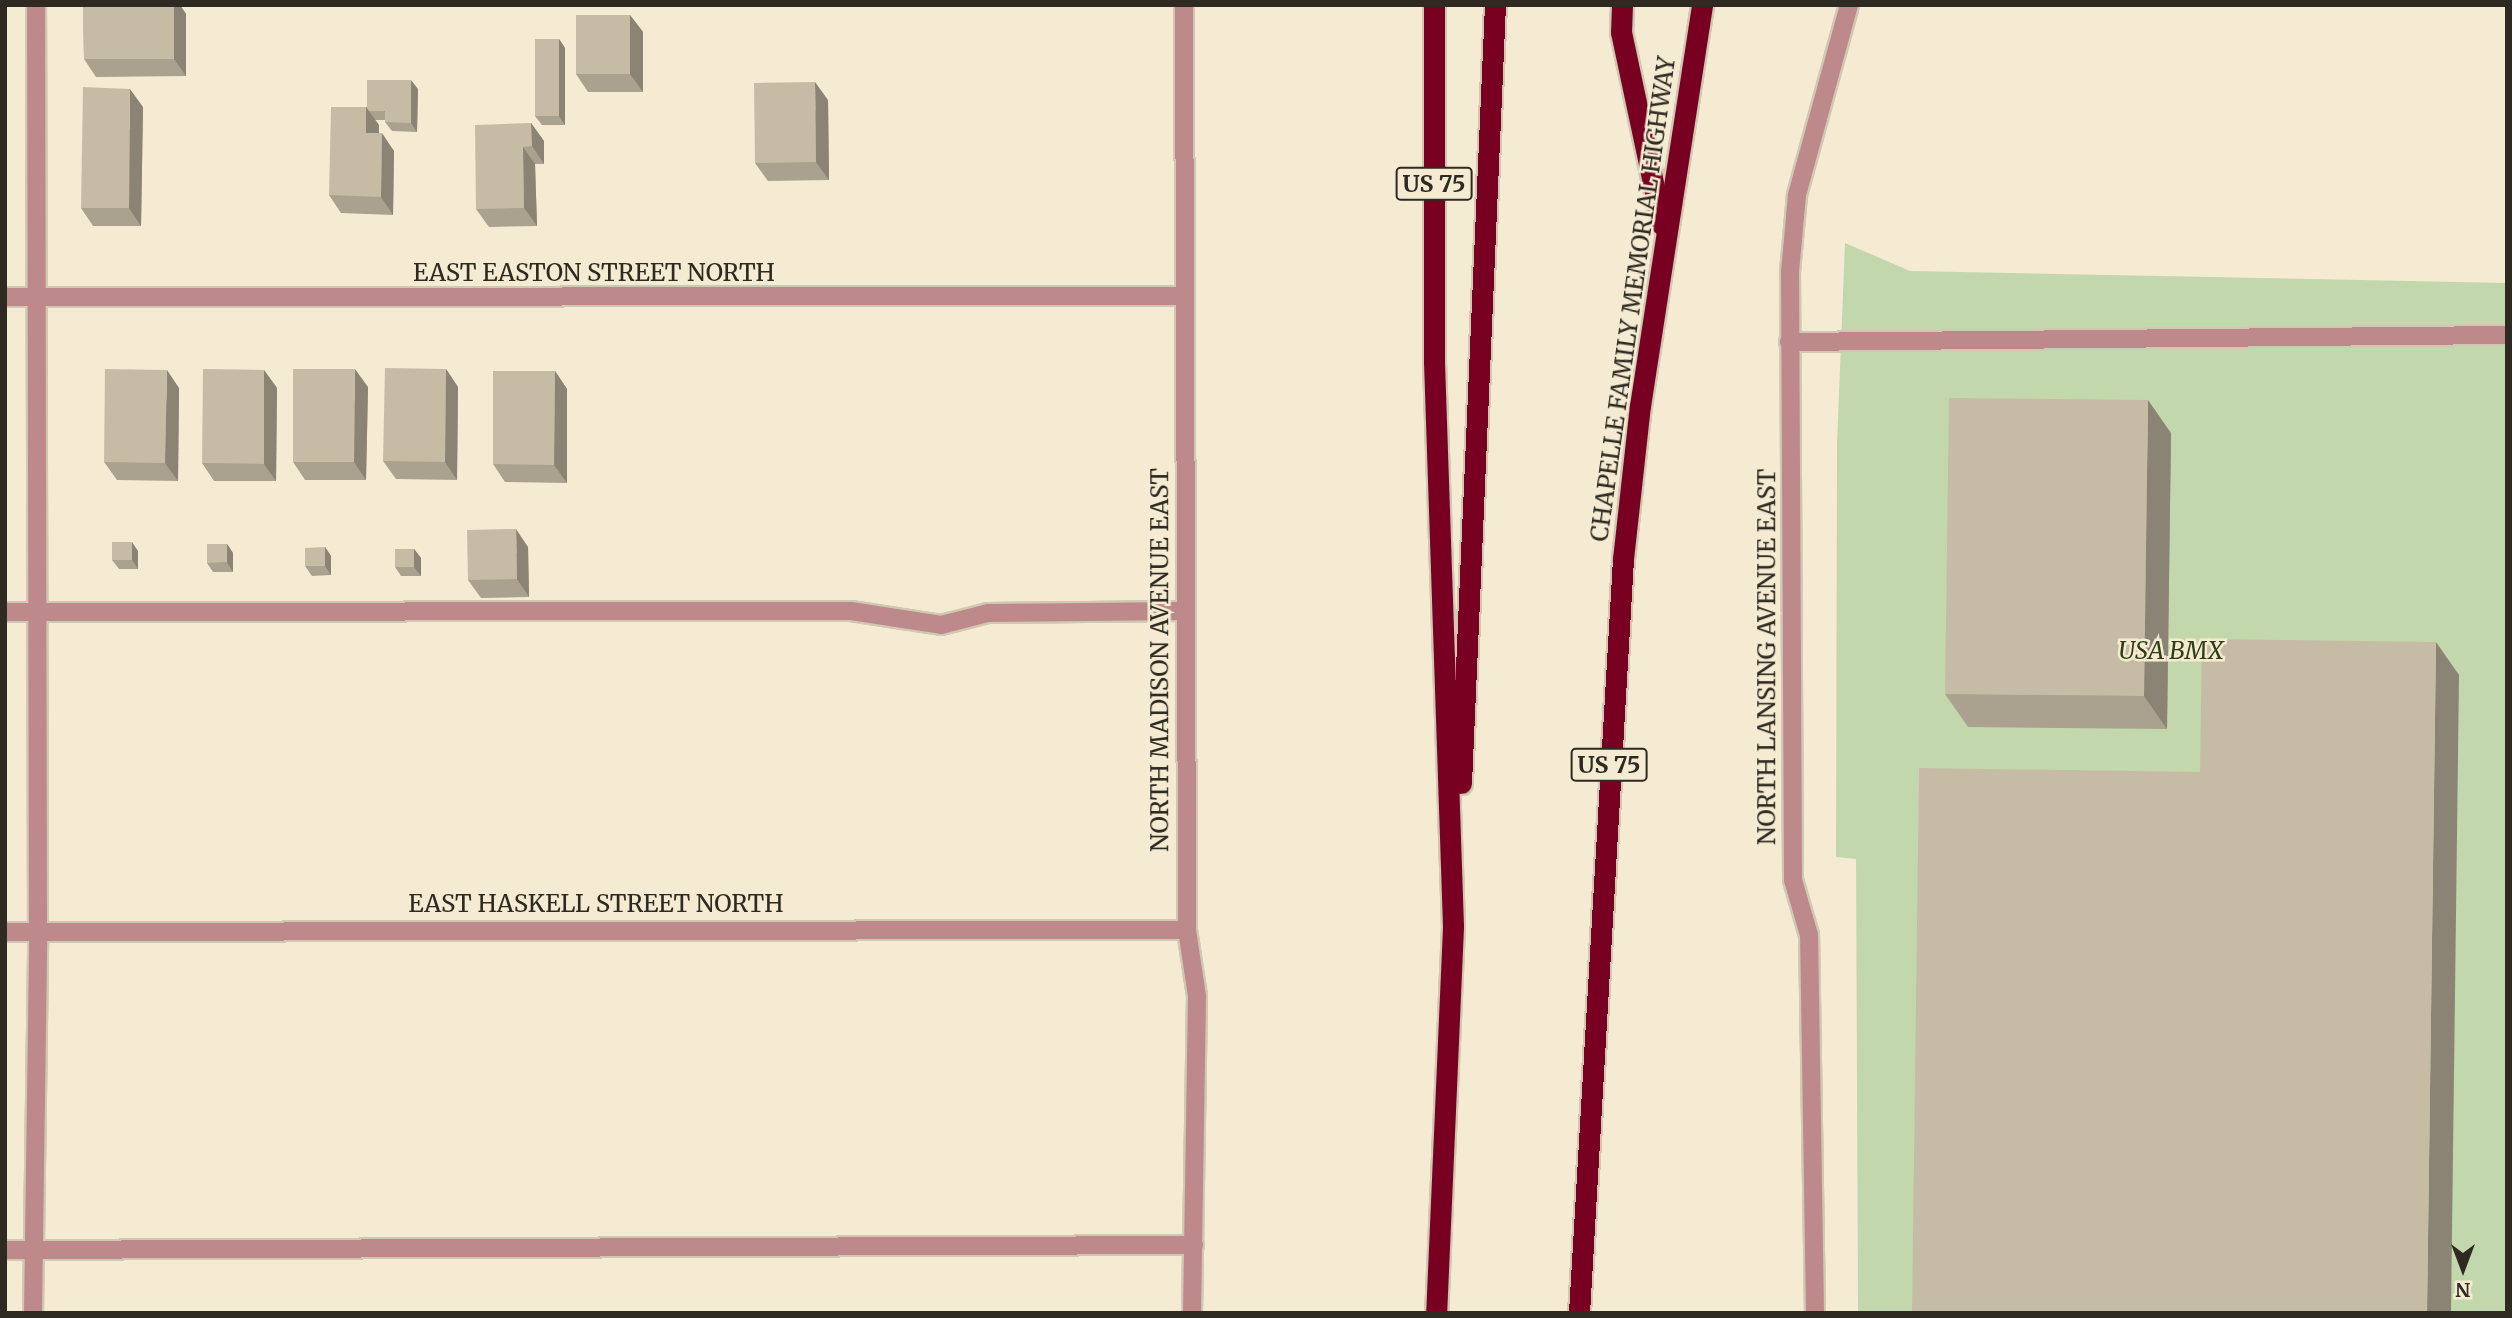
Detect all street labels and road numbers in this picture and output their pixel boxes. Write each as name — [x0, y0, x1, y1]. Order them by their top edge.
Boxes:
street label: CHAPELLE FAMILY MEMORIAL HIGHWAY — [1585, 55, 1681, 543]
road number: US 75 — [1396, 164, 1472, 204]
street label: EAST EASTON STREET NORTH — [413, 259, 775, 287]
street label: NORTH MADISON AVENUE EAST — [1146, 468, 1174, 852]
street label: NORTH LANSING AVENUE EAST — [1753, 469, 1781, 845]
road number: US 75 — [1570, 746, 1648, 785]
street label: EAST HASKELL STREET NORTH — [408, 890, 784, 918]

